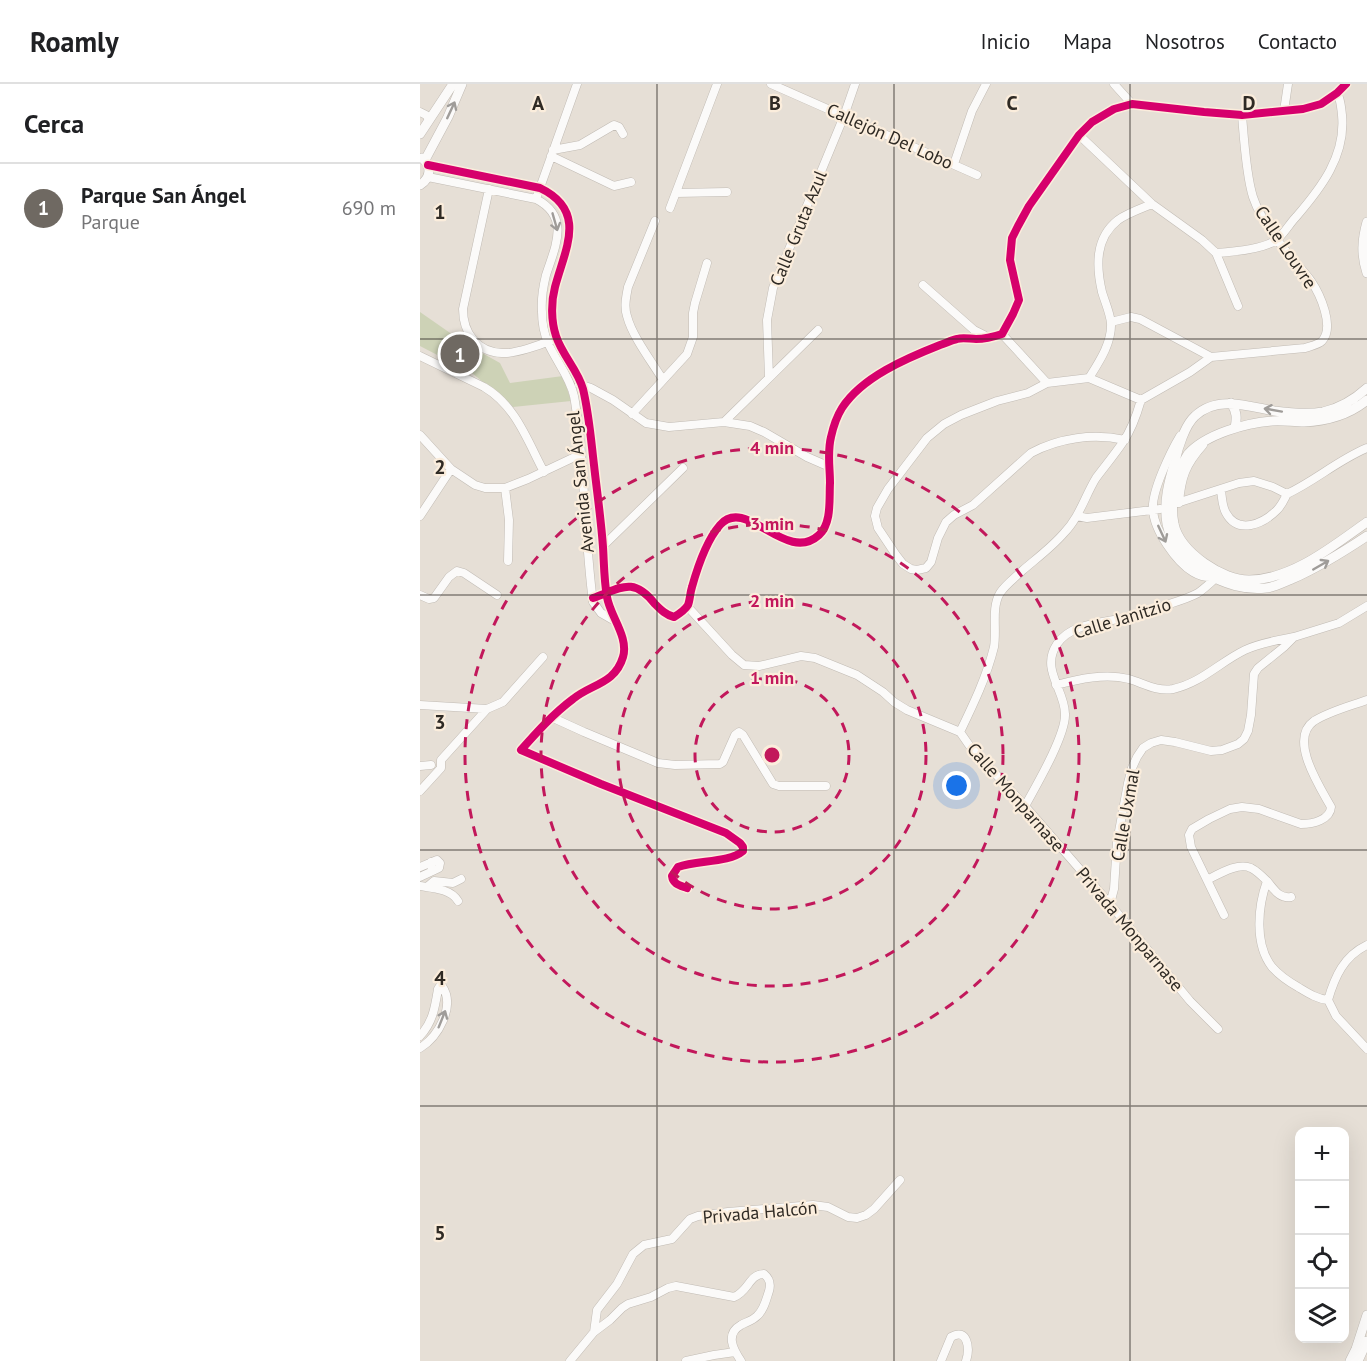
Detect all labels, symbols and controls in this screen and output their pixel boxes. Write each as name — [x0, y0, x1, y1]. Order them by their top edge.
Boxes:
text: Roamly — [30, 23, 119, 60]
text: Inicio — [981, 28, 1030, 55]
text: Mapa — [1063, 28, 1112, 55]
text: Nosotros — [1145, 28, 1225, 55]
text: Contacto — [1258, 28, 1337, 55]
text: A — [532, 90, 545, 116]
text: B — [769, 90, 781, 116]
text: C — [1006, 90, 1018, 116]
text: D — [1243, 90, 1256, 116]
street label: Callejón Del Lobo — [823, 98, 957, 174]
one-way arrow — [445, 102, 457, 120]
text: Cerca — [24, 107, 84, 140]
street label: Calle Gruta Azul — [764, 166, 832, 289]
text: Parque San Ángel — [81, 181, 246, 209]
text: 1 — [38, 195, 49, 221]
text: 690 m — [342, 195, 396, 221]
text: 1 — [434, 199, 446, 225]
street label: Calle Louvre — [1250, 201, 1322, 293]
text: Parque — [81, 209, 140, 235]
one-way arrow — [550, 212, 562, 231]
pin: 1 — [440, 332, 480, 376]
one-way arrow — [1264, 405, 1284, 416]
street label: Avenida San Ángel — [561, 409, 599, 554]
text: 4 min — [750, 436, 794, 459]
text: 2 — [434, 454, 446, 480]
text: 3 min — [750, 512, 794, 535]
one-way arrow — [1156, 524, 1168, 542]
one-way arrow — [1313, 558, 1330, 570]
text: 2 min — [750, 589, 794, 612]
street label: Calle Janitzio — [1070, 592, 1174, 644]
text: 1 min — [750, 666, 794, 689]
text: 3 — [434, 709, 446, 735]
street label: Calle Monparnase — [962, 738, 1070, 856]
centre of rings — [762, 745, 782, 765]
street label: Calle Uxmal — [1106, 766, 1145, 863]
your location — [942, 771, 971, 800]
street label: Privada Monparnase — [1071, 862, 1189, 996]
text: 4 — [434, 965, 446, 991]
one-way arrow — [438, 1010, 449, 1029]
map controls — [1295, 1127, 1349, 1343]
button: + — [1295, 1127, 1349, 1181]
button: − — [1295, 1181, 1349, 1235]
street label: Privada Halcón — [702, 1196, 818, 1228]
text: 5 — [434, 1220, 446, 1246]
button: locate — [1295, 1235, 1349, 1289]
button: layers — [1295, 1289, 1349, 1343]

